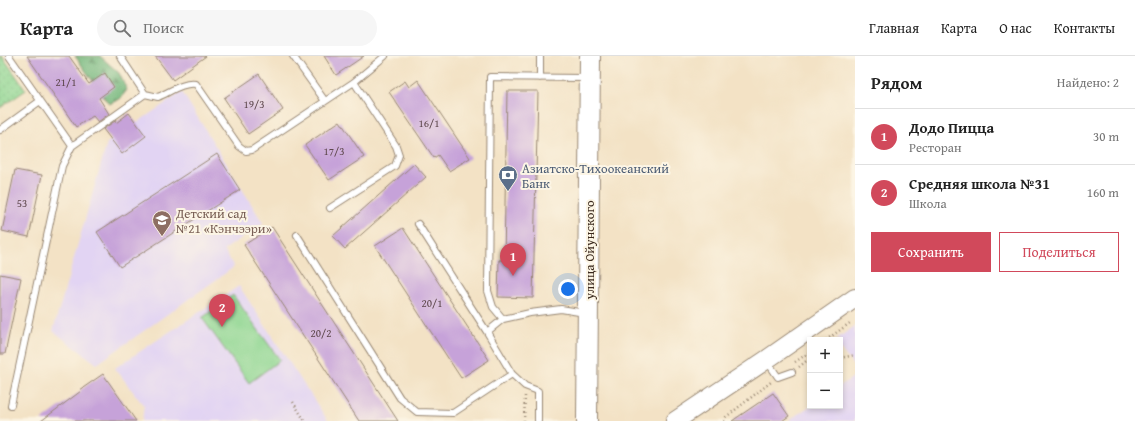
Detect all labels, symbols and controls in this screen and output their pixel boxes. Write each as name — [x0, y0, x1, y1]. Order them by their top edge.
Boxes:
search box — [97, 10, 377, 46]
text: Карта — [20, 14, 73, 42]
icon: search — [111, 17, 133, 39]
text: Поиск — [143, 17, 184, 38]
text: Главная — [869, 18, 919, 38]
text: Карта — [941, 18, 977, 38]
text: О нас — [999, 18, 1032, 38]
text: Контакты — [1054, 18, 1115, 38]
text: Рядом — [871, 70, 922, 95]
text: Найдено: 2 — [1057, 73, 1119, 92]
house number: 21/1 — [55, 74, 77, 90]
house number: 19/3 — [243, 96, 265, 112]
house number: 16/1 — [418, 115, 440, 131]
text: Додо Пицца — [909, 117, 994, 138]
text: 1 — [881, 127, 887, 146]
text: 30 m — [1093, 127, 1119, 146]
text: Ресторан — [909, 138, 962, 157]
house number: 17/3 — [323, 143, 345, 159]
place label: Азиатско-Тихоокеанский Банк — [522, 159, 669, 193]
bank icon: Азиатско-Тихоокеанский Банк — [497, 164, 519, 192]
text: Средняя школа №31 — [909, 173, 1050, 194]
text: 2 — [881, 183, 887, 202]
text: 160 m — [1087, 183, 1119, 202]
text: Школа — [909, 194, 947, 213]
house number: 53 — [17, 195, 27, 211]
street label: улица Ойунского — [580, 200, 599, 301]
place label: Детский сад №21 «Кэнчээри» — [175, 204, 272, 238]
school or university icon: Детский сад №21 «Кэнчээри» — [151, 209, 173, 237]
button: Сохранить — [871, 232, 991, 272]
button: Поделиться — [999, 232, 1119, 272]
pin: 1 — [500, 243, 526, 276]
your location — [558, 279, 578, 299]
pin: 2 — [209, 294, 235, 327]
house number: 20/1 — [421, 295, 443, 311]
house number: 20/2 — [310, 325, 332, 341]
map controls — [807, 337, 843, 409]
button: + — [807, 337, 843, 373]
button: − — [807, 373, 843, 409]

